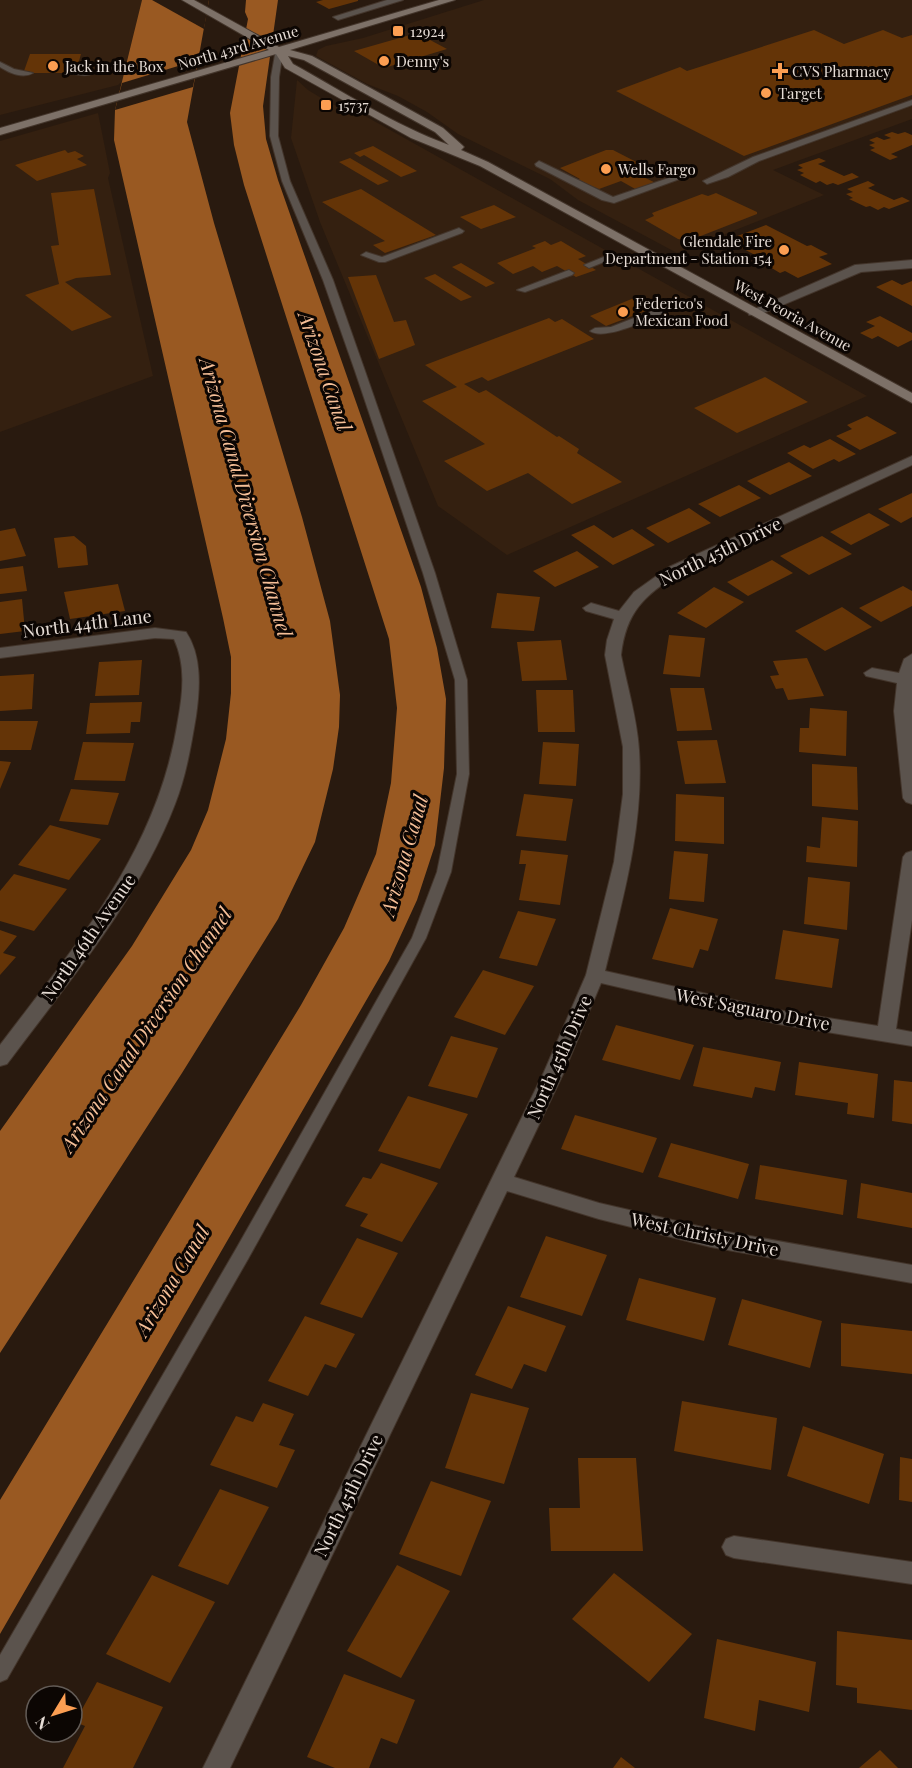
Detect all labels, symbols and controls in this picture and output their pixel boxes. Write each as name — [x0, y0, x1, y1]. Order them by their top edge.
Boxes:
street label: North 43rd Avenue — [175, 20, 301, 74]
place label: 12924 — [410, 21, 445, 41]
marker: 12924 — [391, 24, 405, 38]
place label: Denny's — [396, 51, 449, 71]
marker: Denny's — [377, 54, 391, 68]
place label: Jack in the Box — [64, 56, 164, 76]
marker: Jack in the Box — [46, 59, 60, 73]
place label: CVS Pharmacy — [792, 61, 891, 81]
marker: CVS Pharmacy — [773, 64, 787, 78]
place label: Target — [778, 83, 823, 103]
marker: Target — [759, 86, 773, 100]
place label: 15737 — [338, 95, 369, 115]
marker: 15737 — [319, 98, 333, 112]
place label: Wells Fargo — [617, 159, 696, 179]
marker: Wells Fargo — [599, 162, 613, 176]
place label: Glendale Fire Department - Station 154 — [605, 231, 772, 268]
marker: Glendale Fire Department - Station 154 — [777, 243, 791, 257]
street label: West Peoria Avenue — [730, 274, 855, 356]
place label: Federico's Mexican Food — [635, 293, 728, 330]
marker: Federico's Mexican Food — [616, 305, 630, 319]
water label: Arizona Canal — [292, 306, 359, 436]
water label: Arizona Canal Diversion Channel — [194, 352, 300, 641]
street label: North 45th Drive — [655, 511, 785, 591]
street label: North 44th Lane — [21, 603, 153, 643]
water label: Arizona Canal — [372, 790, 434, 920]
street label: North 46th Avenue — [35, 869, 141, 1005]
water label: Arizona Canal Diversion Channel — [52, 900, 238, 1158]
street label: West Saguaro Drive — [673, 982, 832, 1036]
street label: North 45th Drive — [521, 991, 597, 1123]
street label: West Christy Drive — [628, 1206, 781, 1261]
water label: Arizona Canal — [126, 1218, 215, 1342]
street label: North 45th Drive — [308, 1430, 388, 1560]
north arrow — [24, 1684, 84, 1744]
text: N — [30, 1712, 54, 1735]

